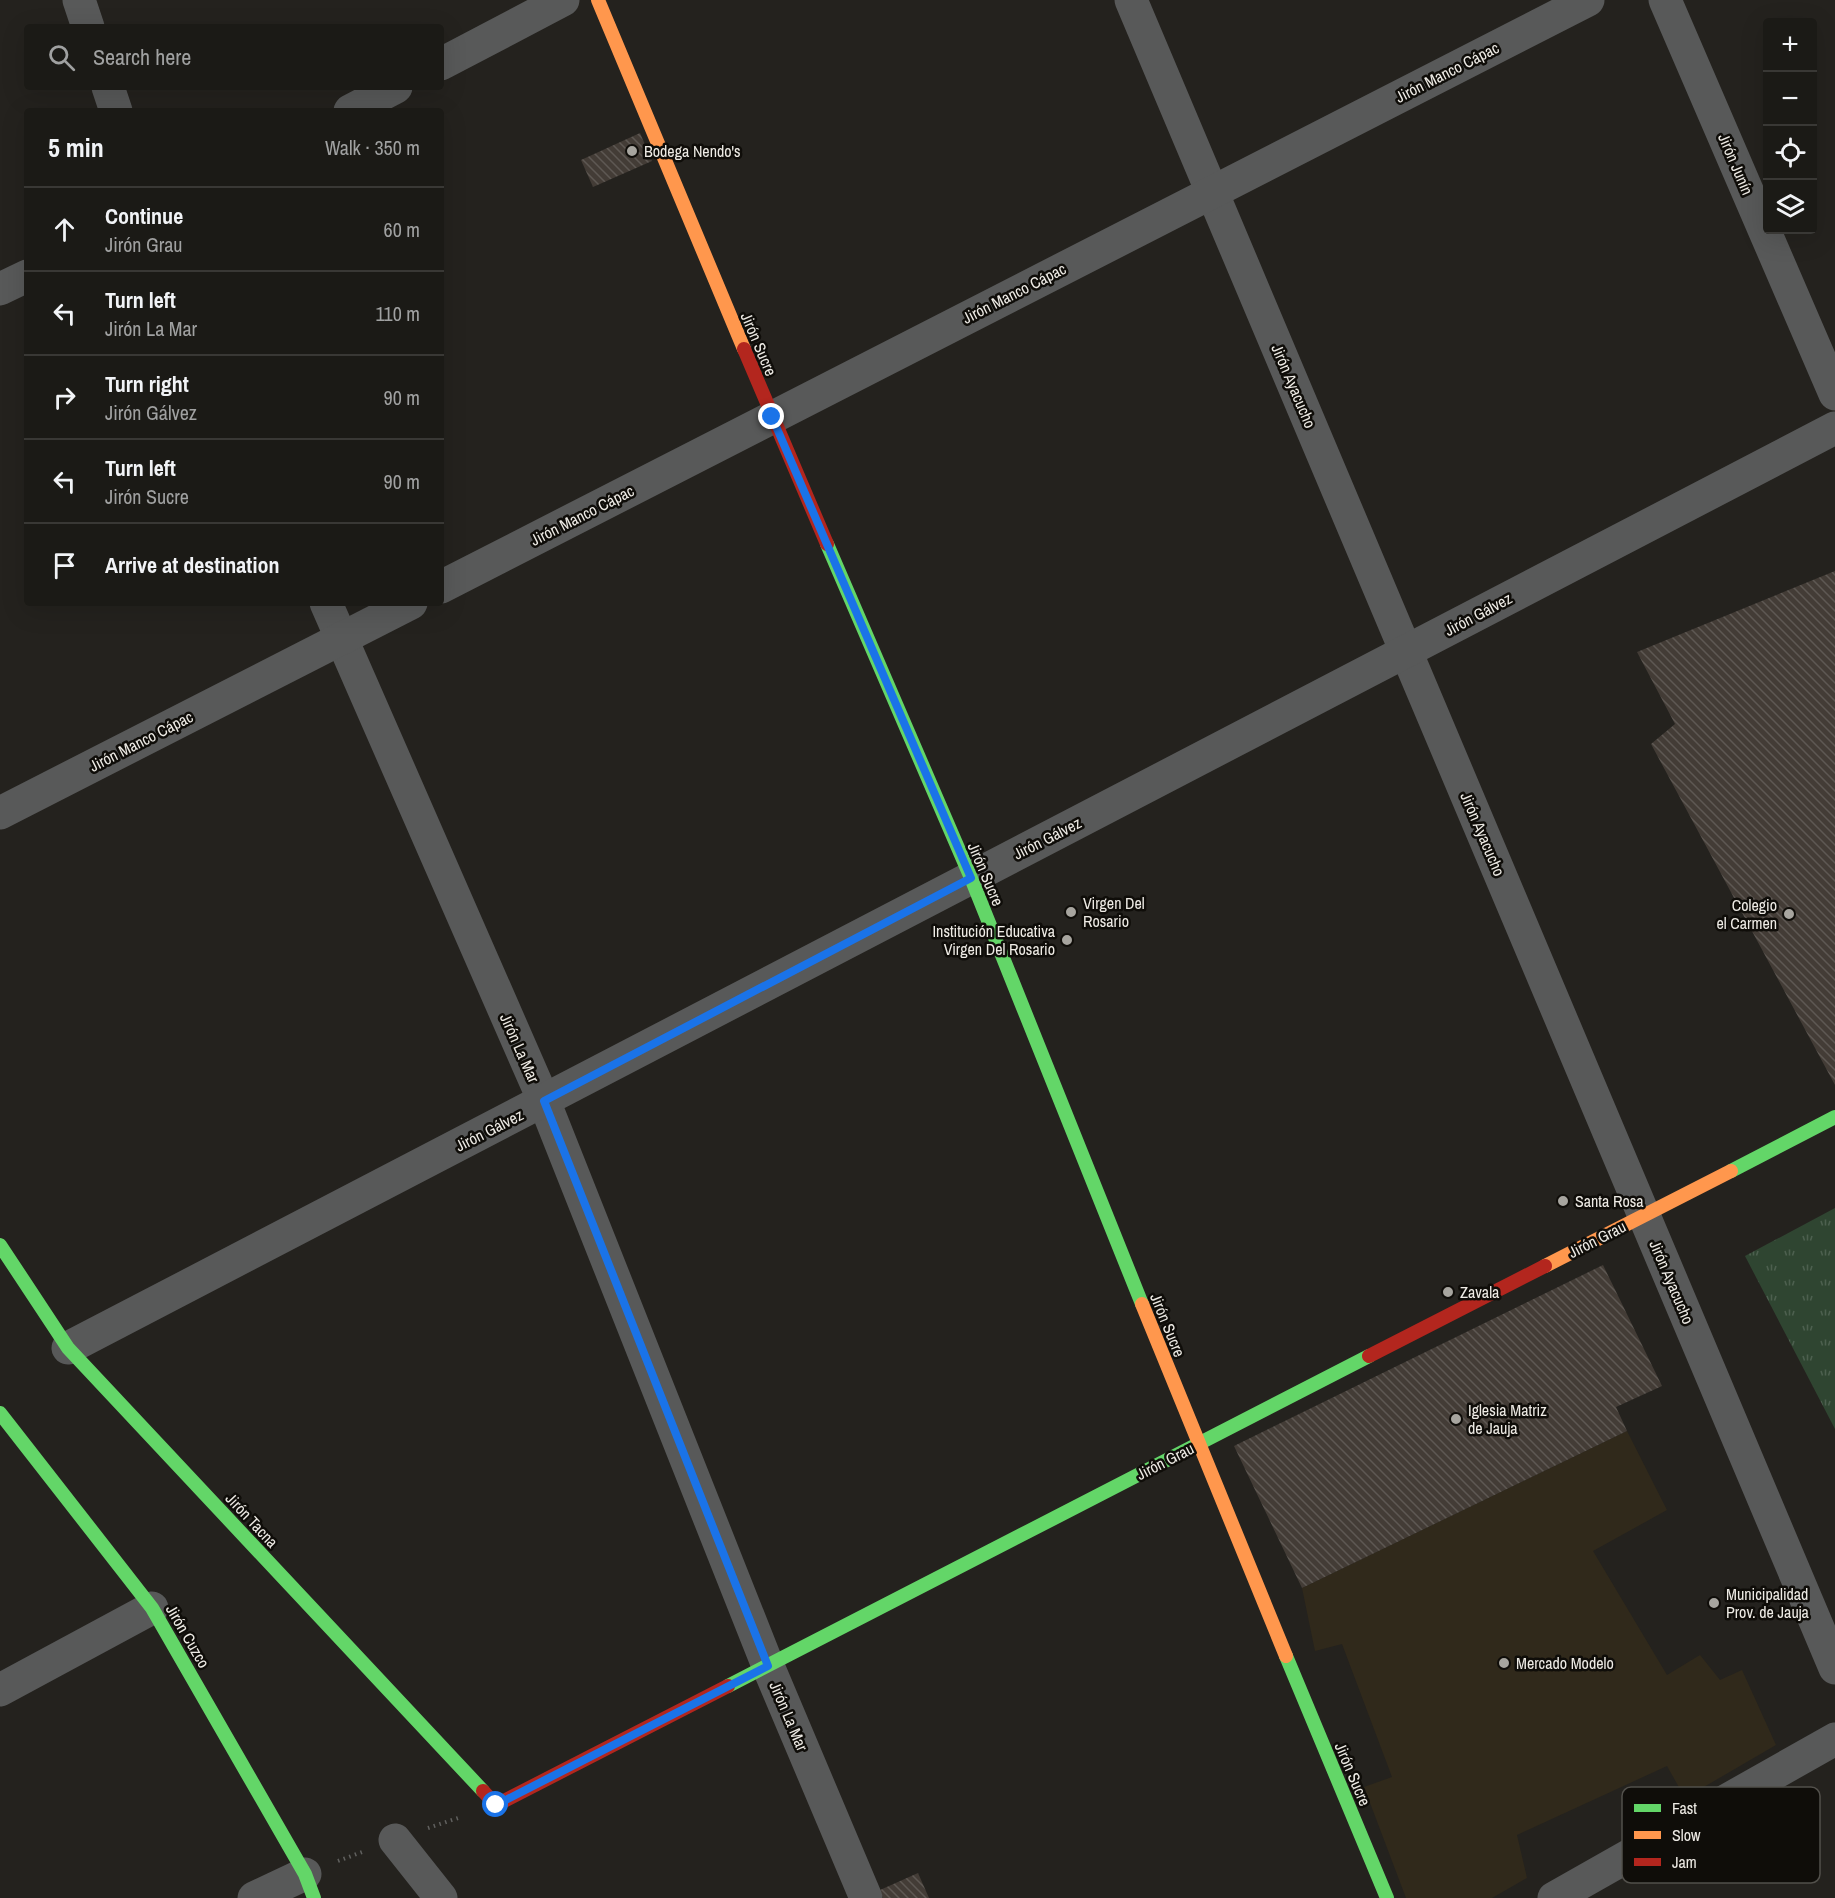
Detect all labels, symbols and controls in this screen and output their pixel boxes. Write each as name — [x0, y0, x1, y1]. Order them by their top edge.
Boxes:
map controls — [1763, 18, 1817, 234]
button: + — [1763, 18, 1817, 72]
search box — [24, 24, 444, 90]
street label: Jirón Manco Cápac — [1391, 36, 1503, 108]
icon: search — [45, 41, 78, 74]
text: Search here — [93, 42, 191, 72]
button: − — [1763, 72, 1817, 126]
button: locate — [1763, 126, 1817, 180]
text: 5 min — [48, 130, 104, 165]
street label: Jirón Junín — [1713, 130, 1759, 198]
text: Walk · 350 m — [325, 134, 420, 161]
place label: Bodega Nendo's — [644, 140, 741, 162]
marker: Bodega Nendo's — [625, 144, 639, 158]
button: layers — [1763, 180, 1817, 234]
text: Continue — [105, 201, 183, 231]
icon: ahead — [48, 213, 81, 246]
text: 60 m — [384, 216, 420, 243]
text: Jirón Grau — [105, 231, 182, 258]
street label: Jirón Manco Cápac — [958, 257, 1070, 329]
text: Turn left — [105, 285, 176, 315]
icon: left — [48, 297, 81, 330]
text: 110 m — [376, 300, 420, 327]
street label: Jirón Sucre — [736, 309, 782, 379]
text: Jirón La Mar — [105, 315, 197, 342]
street label: Jirón Ayacucho — [1266, 341, 1322, 431]
text: Turn right — [105, 369, 189, 399]
icon: right — [48, 381, 81, 414]
text: 90 m — [384, 384, 420, 411]
text: Jirón Gálvez — [105, 399, 197, 426]
route end — [758, 403, 784, 429]
text: Turn left — [105, 453, 176, 483]
icon: left — [48, 465, 81, 498]
text: 90 m — [384, 468, 420, 495]
street label: Jirón Manco Cápac — [526, 479, 638, 551]
text: Jirón Sucre — [105, 483, 189, 510]
icon: arrive — [48, 549, 81, 582]
text: Arrive at destination — [105, 550, 279, 580]
street label: Jirón Gálvez — [1440, 587, 1516, 641]
street label: Jirón Manco Cápac — [85, 705, 197, 777]
street label: Jirón Ayacucho — [1455, 789, 1511, 879]
street label: Jirón Gálvez — [1009, 811, 1085, 865]
street label: Jirón Sucre — [963, 839, 1009, 909]
place label: Virgen Del Rosario — [1083, 892, 1145, 932]
place label: Colegio el Carmen — [1716, 894, 1777, 934]
marker: Virgen Del Rosario — [1064, 905, 1078, 919]
marker: Colegio el Carmen — [1782, 907, 1796, 921]
place label: Institución Educativa Virgen Del Rosario — [932, 920, 1056, 960]
marker: Institución Educativa Virgen Del Rosario — [1060, 933, 1074, 947]
street label: Jirón La Mar — [495, 1010, 545, 1087]
street label: Jirón Gálvez — [451, 1103, 527, 1157]
place label: Santa Rosa — [1575, 1190, 1644, 1212]
marker: Santa Rosa — [1556, 1194, 1570, 1208]
street label: Jirón Grau — [1564, 1215, 1630, 1263]
street label: Jirón Ayacucho — [1644, 1237, 1700, 1327]
place label: Zavala — [1460, 1281, 1500, 1303]
marker: Zavala — [1441, 1285, 1455, 1299]
street label: Jirón Sucre — [1145, 1290, 1191, 1360]
place label: Iglesia Matriz de Jauja — [1468, 1399, 1547, 1439]
marker: Iglesia Matriz de Jauja — [1449, 1412, 1463, 1426]
street label: Jirón Grau — [1132, 1437, 1198, 1485]
street label: Jirón Tacna — [221, 1488, 284, 1553]
place label: Municipalidad Prov. de Jauja — [1726, 1583, 1810, 1623]
marker: Municipalidad Prov. de Jauja — [1707, 1596, 1721, 1610]
street label: Jirón Cuzco — [161, 1600, 215, 1672]
place label: Mercado Modelo — [1516, 1652, 1614, 1674]
marker: Mercado Modelo — [1497, 1656, 1511, 1670]
street label: Jirón La Mar — [764, 1678, 814, 1755]
street label: Jirón Sucre — [1330, 1739, 1376, 1809]
legend — [1622, 1787, 1820, 1883]
route start — [482, 1791, 508, 1817]
text: Fast — [1672, 1797, 1697, 1819]
text: Slow — [1672, 1824, 1701, 1846]
text: Jam — [1672, 1851, 1697, 1873]

